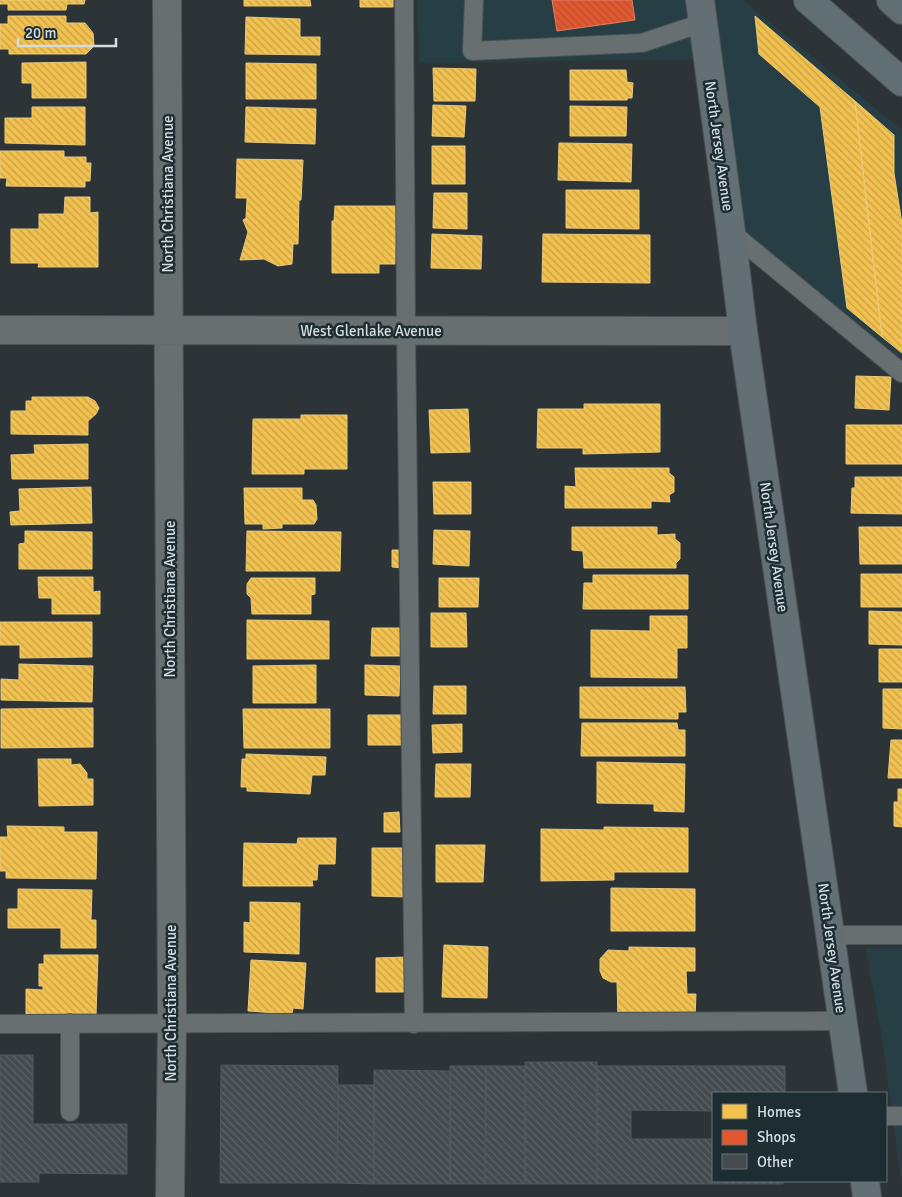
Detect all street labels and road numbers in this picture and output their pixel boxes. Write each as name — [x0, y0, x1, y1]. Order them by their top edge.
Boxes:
street label: North Jersey Avenue — [701, 80, 737, 212]
street label: North Christiana Avenue — [159, 115, 177, 273]
street label: West Glenlake Avenue — [300, 322, 442, 340]
street label: North Jersey Avenue — [756, 481, 792, 613]
street label: North Christiana Avenue — [161, 520, 179, 678]
street label: North Jersey Avenue — [814, 882, 850, 1014]
street label: North Christiana Avenue — [162, 924, 180, 1082]

